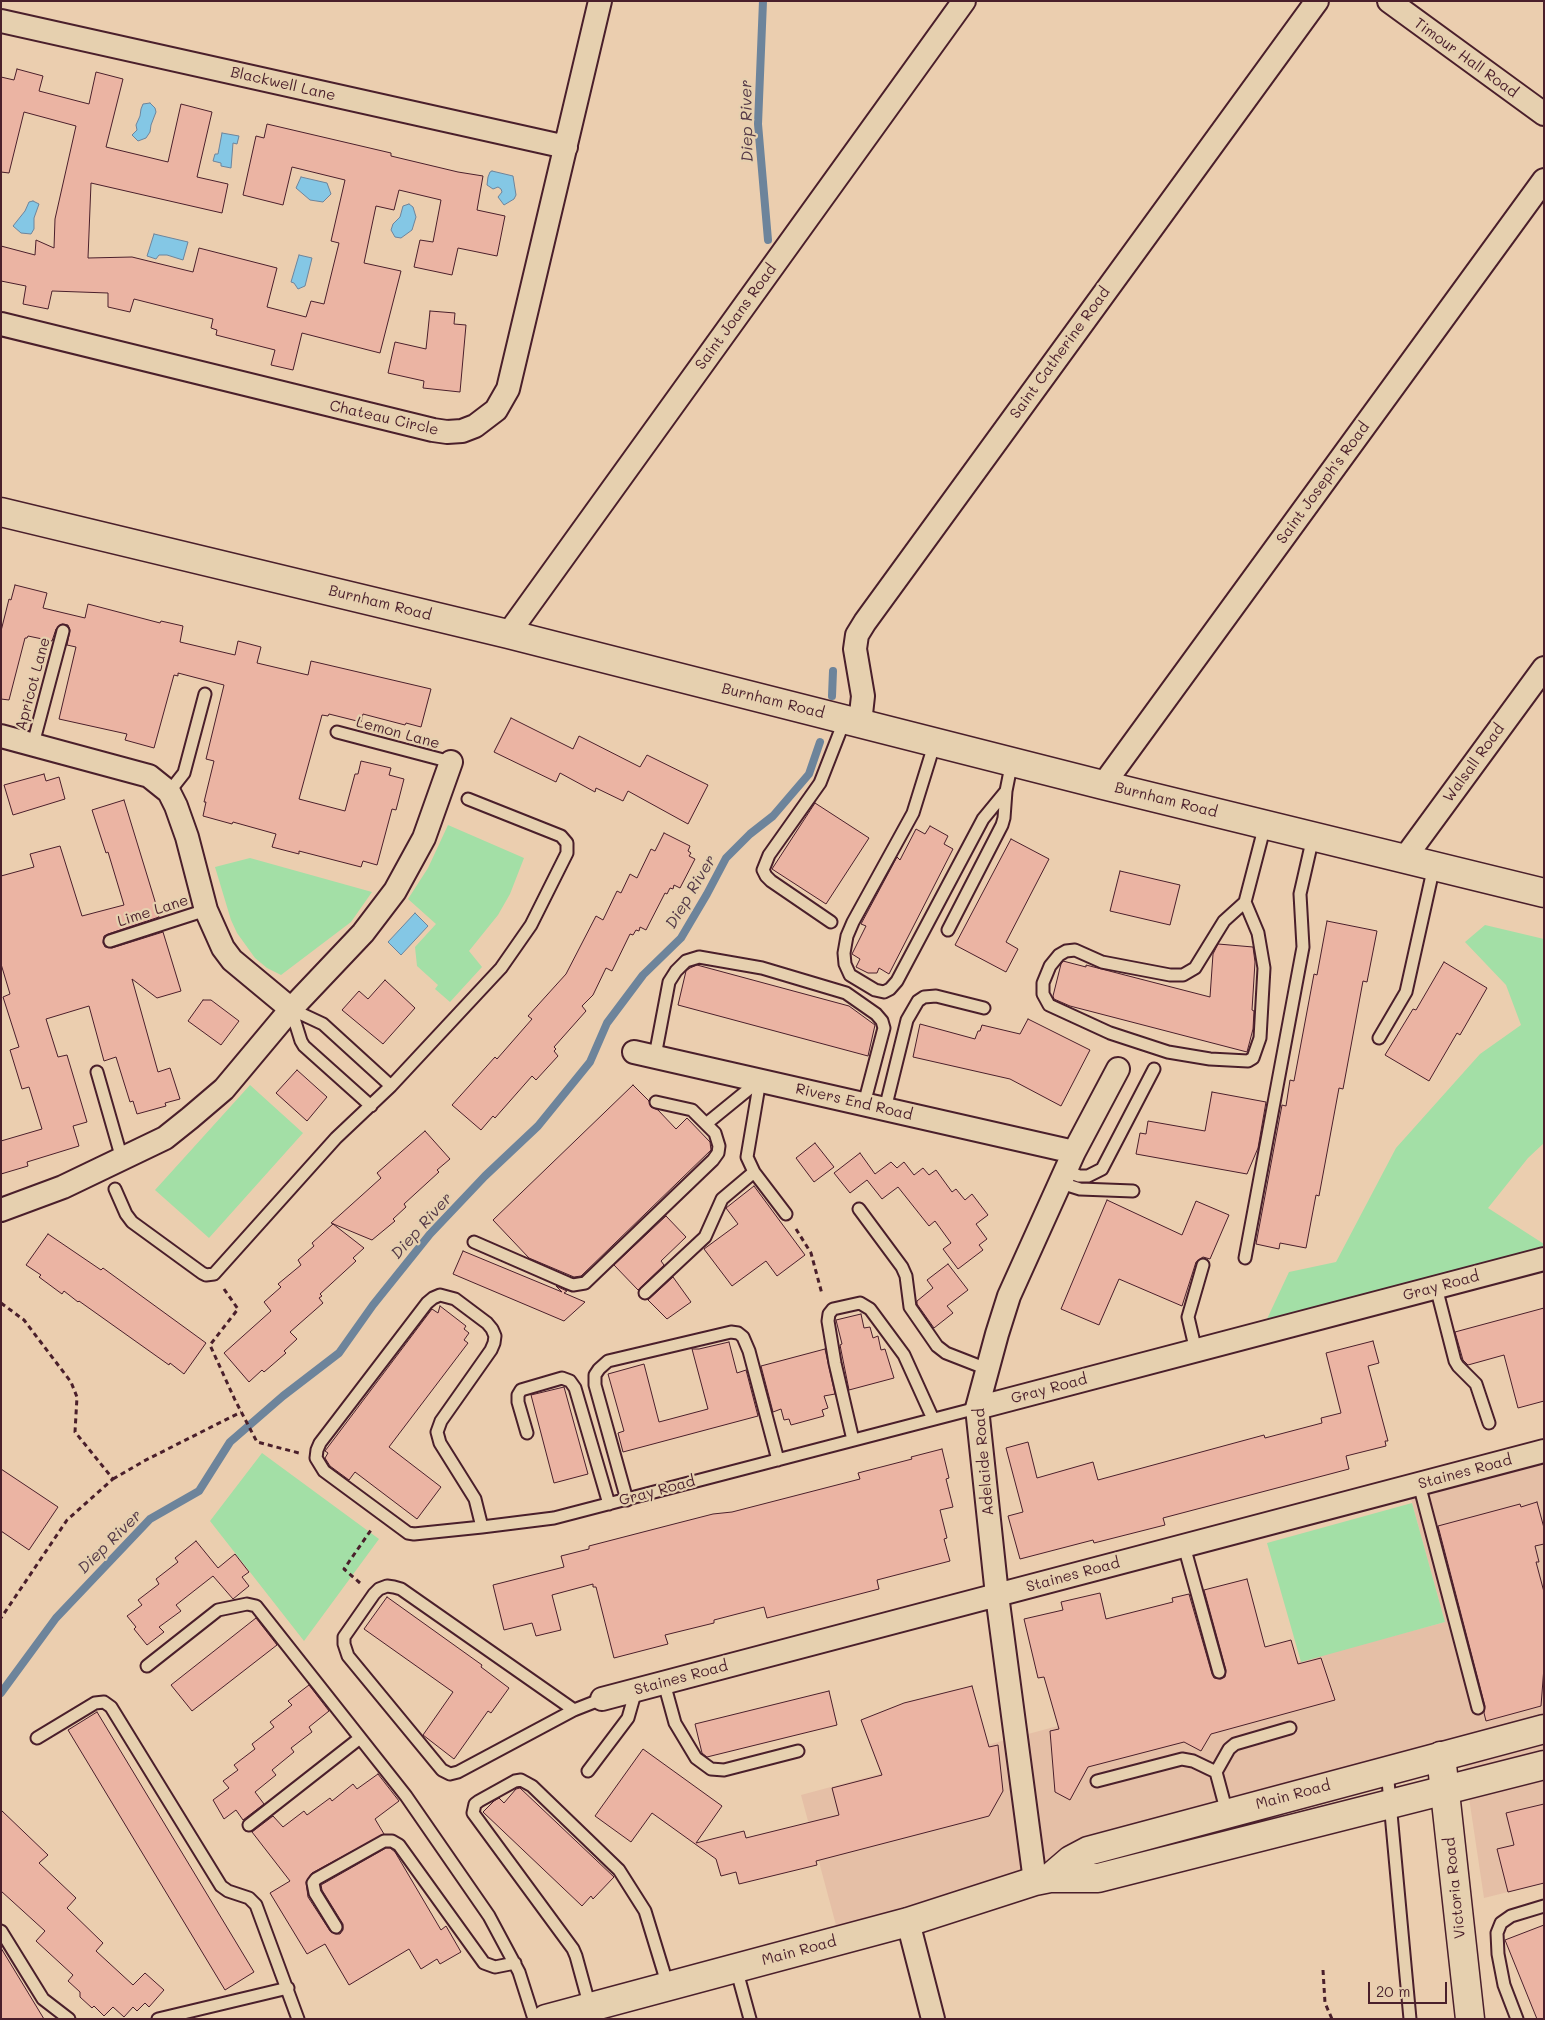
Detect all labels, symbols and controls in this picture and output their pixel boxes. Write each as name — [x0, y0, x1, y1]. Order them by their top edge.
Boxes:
street label: Timour Hall Road — [1411, 14, 1521, 102]
street label: Blackwell Lane — [229, 63, 337, 105]
water label: Diep River — [737, 80, 757, 162]
street label: Saint Joans Road — [692, 261, 780, 373]
street label: Saint Catherine Road — [1006, 284, 1114, 422]
street label: Chateau Circle — [328, 397, 440, 439]
street label: Saint Joseph's Road — [1273, 419, 1373, 547]
street label: Burnham Road — [327, 582, 433, 624]
street label: Apricot Lane — [12, 635, 54, 733]
street label: Burnham Road — [720, 680, 826, 722]
street label: Lemon Lane — [354, 713, 442, 753]
street label: Walsall Road — [1440, 720, 1508, 806]
street label: Burnham Road — [1113, 779, 1219, 821]
water label: Diep River — [662, 852, 720, 932]
street label: Lime Lane — [115, 891, 191, 931]
street label: Rivers End Road — [794, 1080, 914, 1124]
water label: Diep River — [387, 1189, 457, 1263]
street label: Gray Road — [1401, 1267, 1481, 1305]
street label: Gray Road — [1009, 1370, 1089, 1408]
street label: Adelaide Road — [970, 1408, 998, 1516]
street label: Staines Road — [1416, 1451, 1514, 1493]
street label: Gray Road — [617, 1472, 697, 1510]
water label: Diep River — [74, 1506, 146, 1578]
street label: Staines Road — [1024, 1554, 1122, 1596]
street label: Staines Road — [632, 1657, 730, 1699]
street label: Main Road — [1254, 1776, 1332, 1814]
street label: Victoria Road — [1441, 1836, 1469, 1940]
street label: Main Road — [760, 1932, 838, 1970]
scale bar — [1370, 1972, 1449, 2004]
text: 20 m — [1376, 1981, 1410, 2001]

